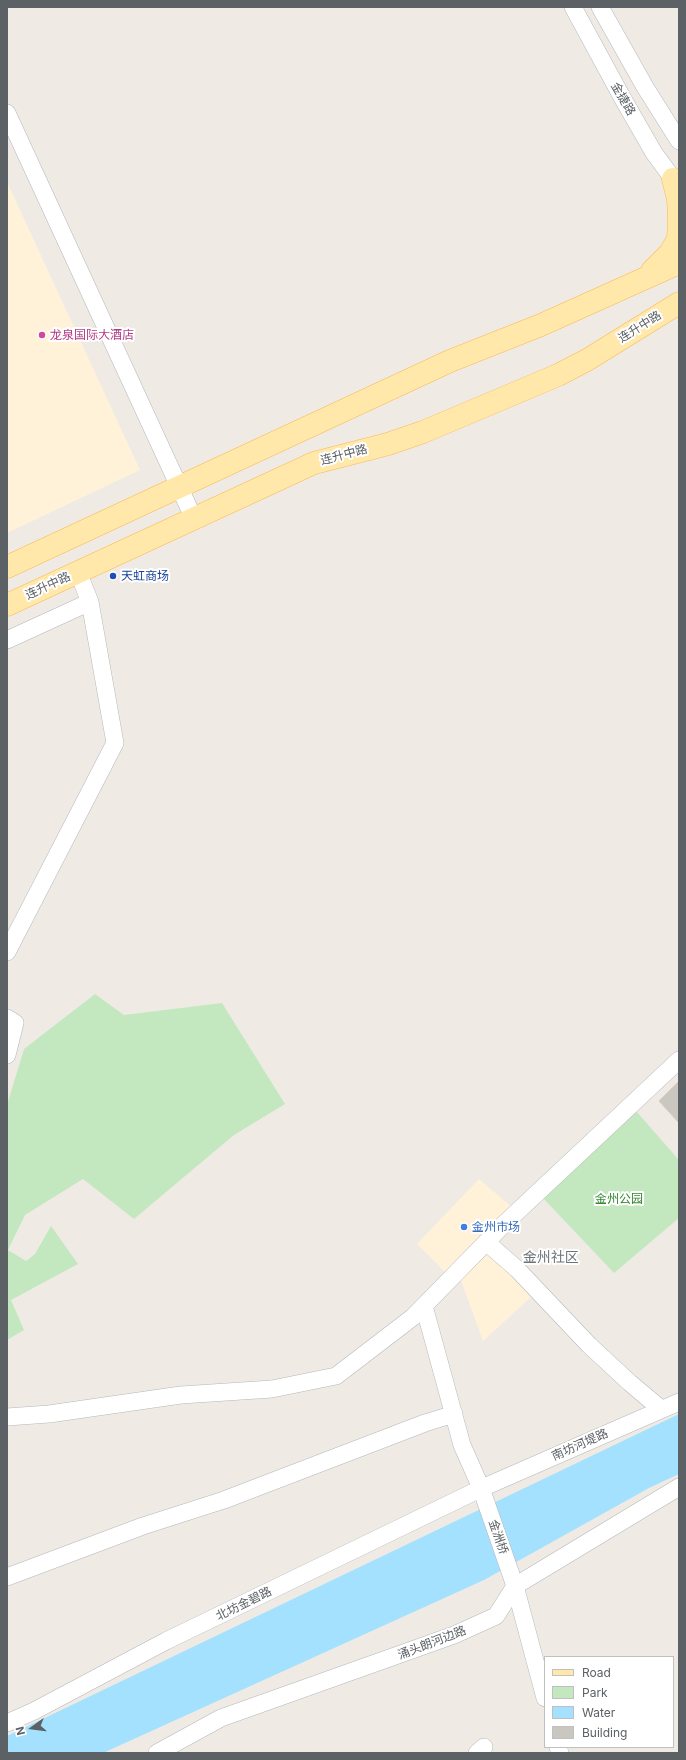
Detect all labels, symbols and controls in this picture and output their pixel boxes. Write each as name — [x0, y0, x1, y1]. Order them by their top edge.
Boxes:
street label: 金捷路 — [608, 80, 638, 118]
street label: 连升中路 — [616, 308, 664, 346]
place label: 龙泉国际大酒店 — [50, 328, 134, 342]
marker: 龙泉国际大酒店 — [37, 330, 47, 340]
street label: 连升中路 — [319, 442, 369, 468]
street label: 连升中路 — [23, 569, 73, 603]
place label: 天虹商场 — [121, 569, 169, 583]
marker: 天虹商场 — [108, 571, 118, 581]
park label: 金州公园 — [595, 1192, 643, 1206]
place label: 金州市场 — [472, 1220, 520, 1234]
marker: 金州市场 — [459, 1222, 469, 1232]
district label: 金州社区 — [523, 1250, 579, 1266]
street label: 南坊河堤路 — [550, 1426, 610, 1464]
street label: 金洲桥 — [485, 1518, 511, 1556]
street label: 北坊金碧路 — [214, 1584, 274, 1624]
street label: 涌头朗河边路 — [396, 1623, 468, 1663]
legend — [544, 1656, 674, 1748]
text: Road — [582, 1665, 611, 1680]
text: Park — [582, 1685, 608, 1700]
text: Water — [582, 1705, 615, 1720]
north arrow — [12, 1708, 52, 1748]
text: N — [13, 1725, 28, 1737]
text: Building — [582, 1725, 627, 1740]

